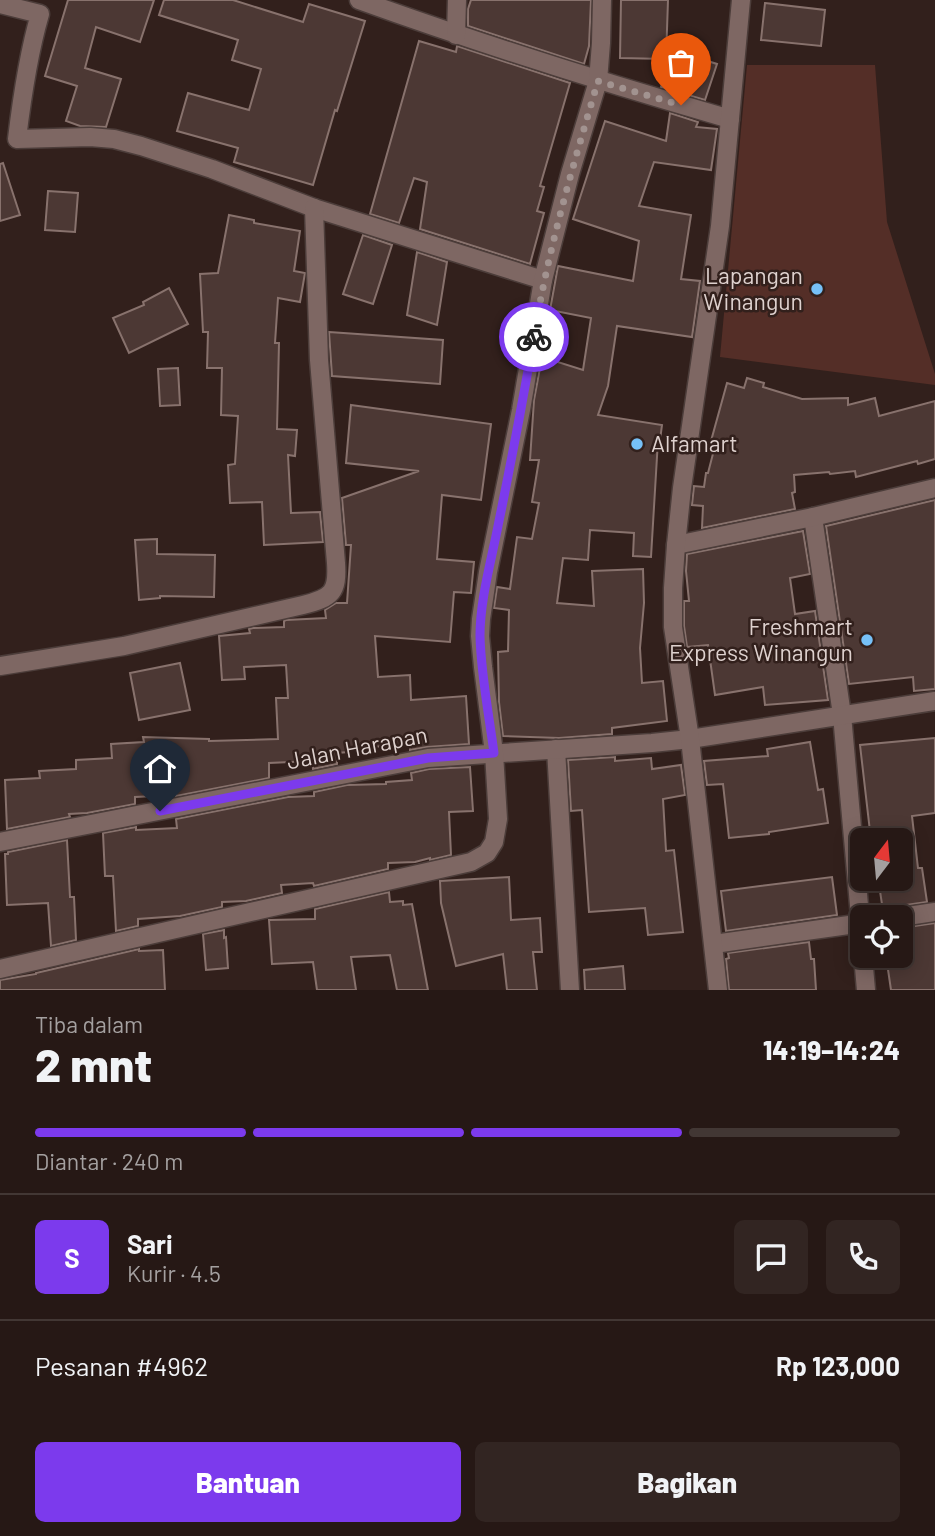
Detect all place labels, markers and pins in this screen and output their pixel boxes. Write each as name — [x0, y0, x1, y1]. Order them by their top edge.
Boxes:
pin — [651, 33, 711, 105]
place label: Lapangan Winangun — [703, 261, 803, 315]
marker: Lapangan Winangun — [809, 281, 825, 297]
place label: Alfamart — [651, 429, 738, 457]
marker: Alfamart — [629, 436, 645, 452]
place label: Freshmart Express Winangun — [669, 612, 853, 666]
marker: Freshmart Express Winangun — [859, 632, 875, 648]
pin — [130, 739, 190, 811]

